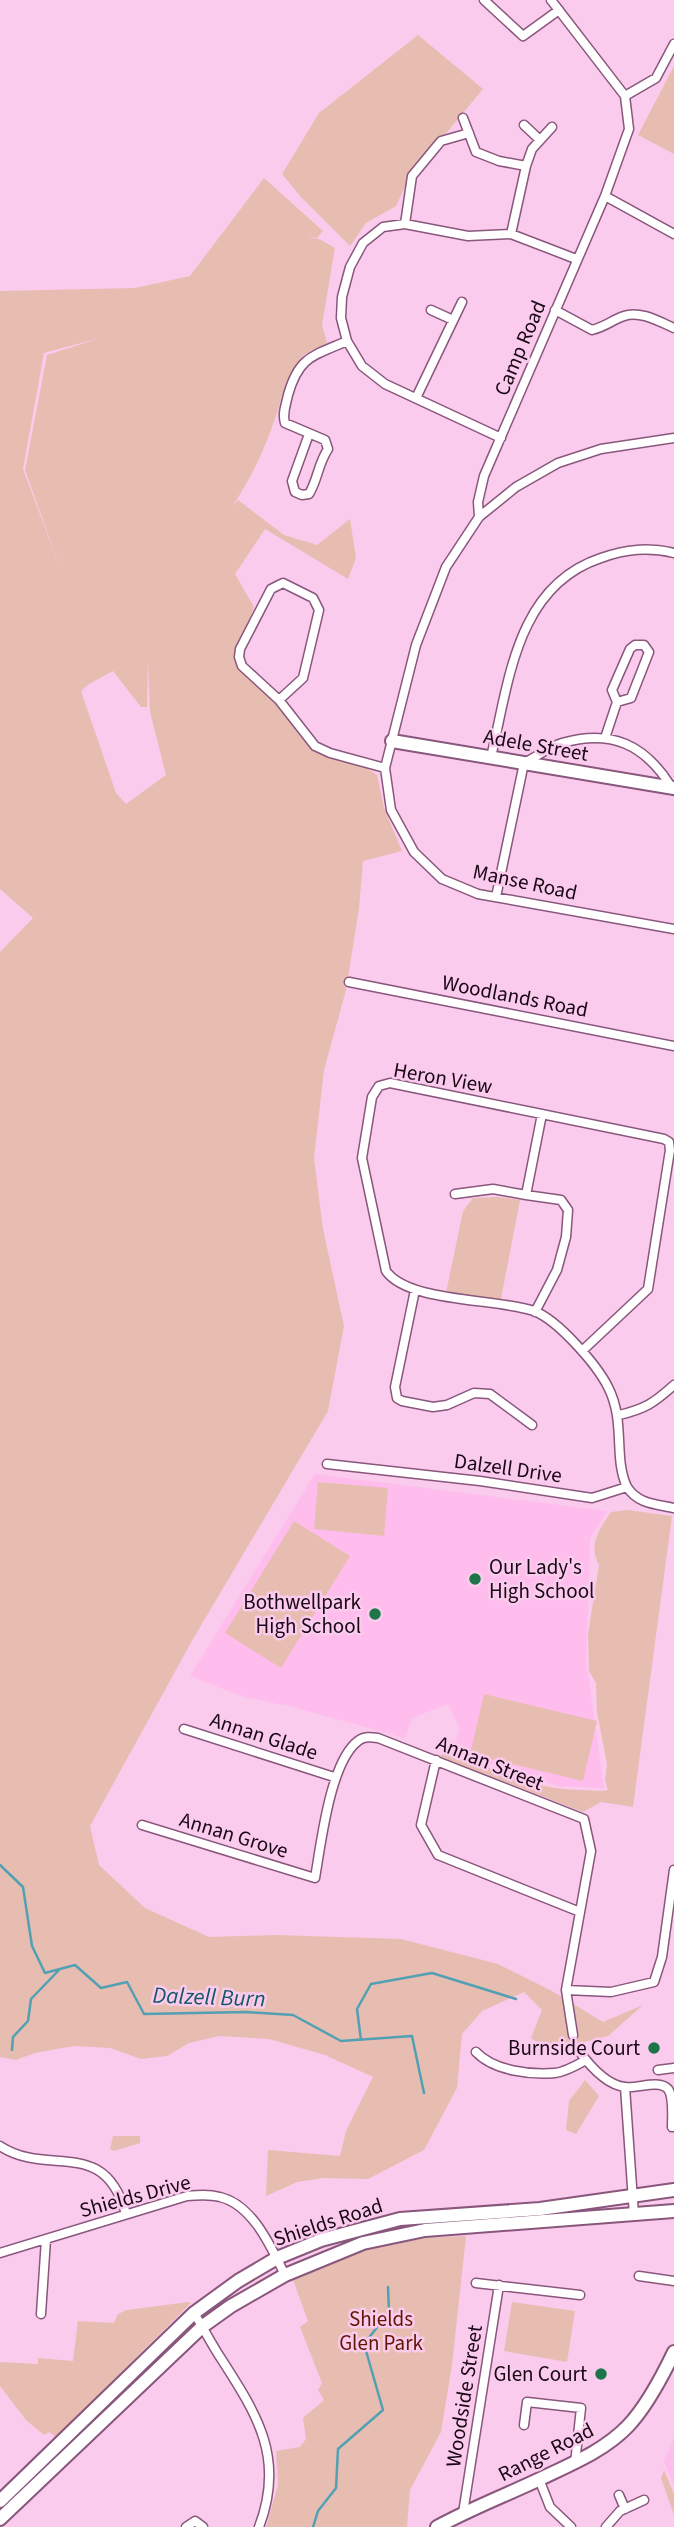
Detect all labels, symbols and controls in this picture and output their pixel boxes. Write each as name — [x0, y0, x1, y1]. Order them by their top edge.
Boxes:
street label: Camp Road — [486, 296, 554, 400]
street label: Adele Street — [481, 721, 591, 769]
street label: Manse Road — [470, 856, 580, 908]
street label: Woodlands Road — [439, 967, 591, 1025]
street label: Heron View — [391, 1055, 495, 1101]
street label: Dalzell Drive — [452, 1446, 564, 1490]
place label: Our Lady's High School — [489, 1552, 594, 1606]
marker: Our Lady's High School — [467, 1571, 483, 1587]
place label: Bothwellpark High School — [243, 1587, 362, 1641]
marker: Bothwellpark High School — [367, 1606, 383, 1622]
street label: Annan Glade — [206, 1704, 322, 1768]
street label: Annan Street — [432, 1728, 548, 1798]
street label: Annan Grove — [176, 1804, 292, 1866]
water label: Dalzell Burn — [152, 1979, 266, 2015]
place label: Burnside Court — [508, 2033, 640, 2063]
marker: Burnside Court — [646, 2040, 662, 2056]
street label: Shields Drive — [76, 2167, 194, 2225]
street label: Shields Road — [269, 2190, 387, 2254]
park label: Shields Glen Park — [339, 2304, 423, 2358]
street label: Woodside Street — [438, 2323, 490, 2469]
place label: Glen Court — [493, 2359, 587, 2389]
marker: Glen Court — [593, 2366, 609, 2382]
street label: Range Road — [493, 2415, 599, 2489]

